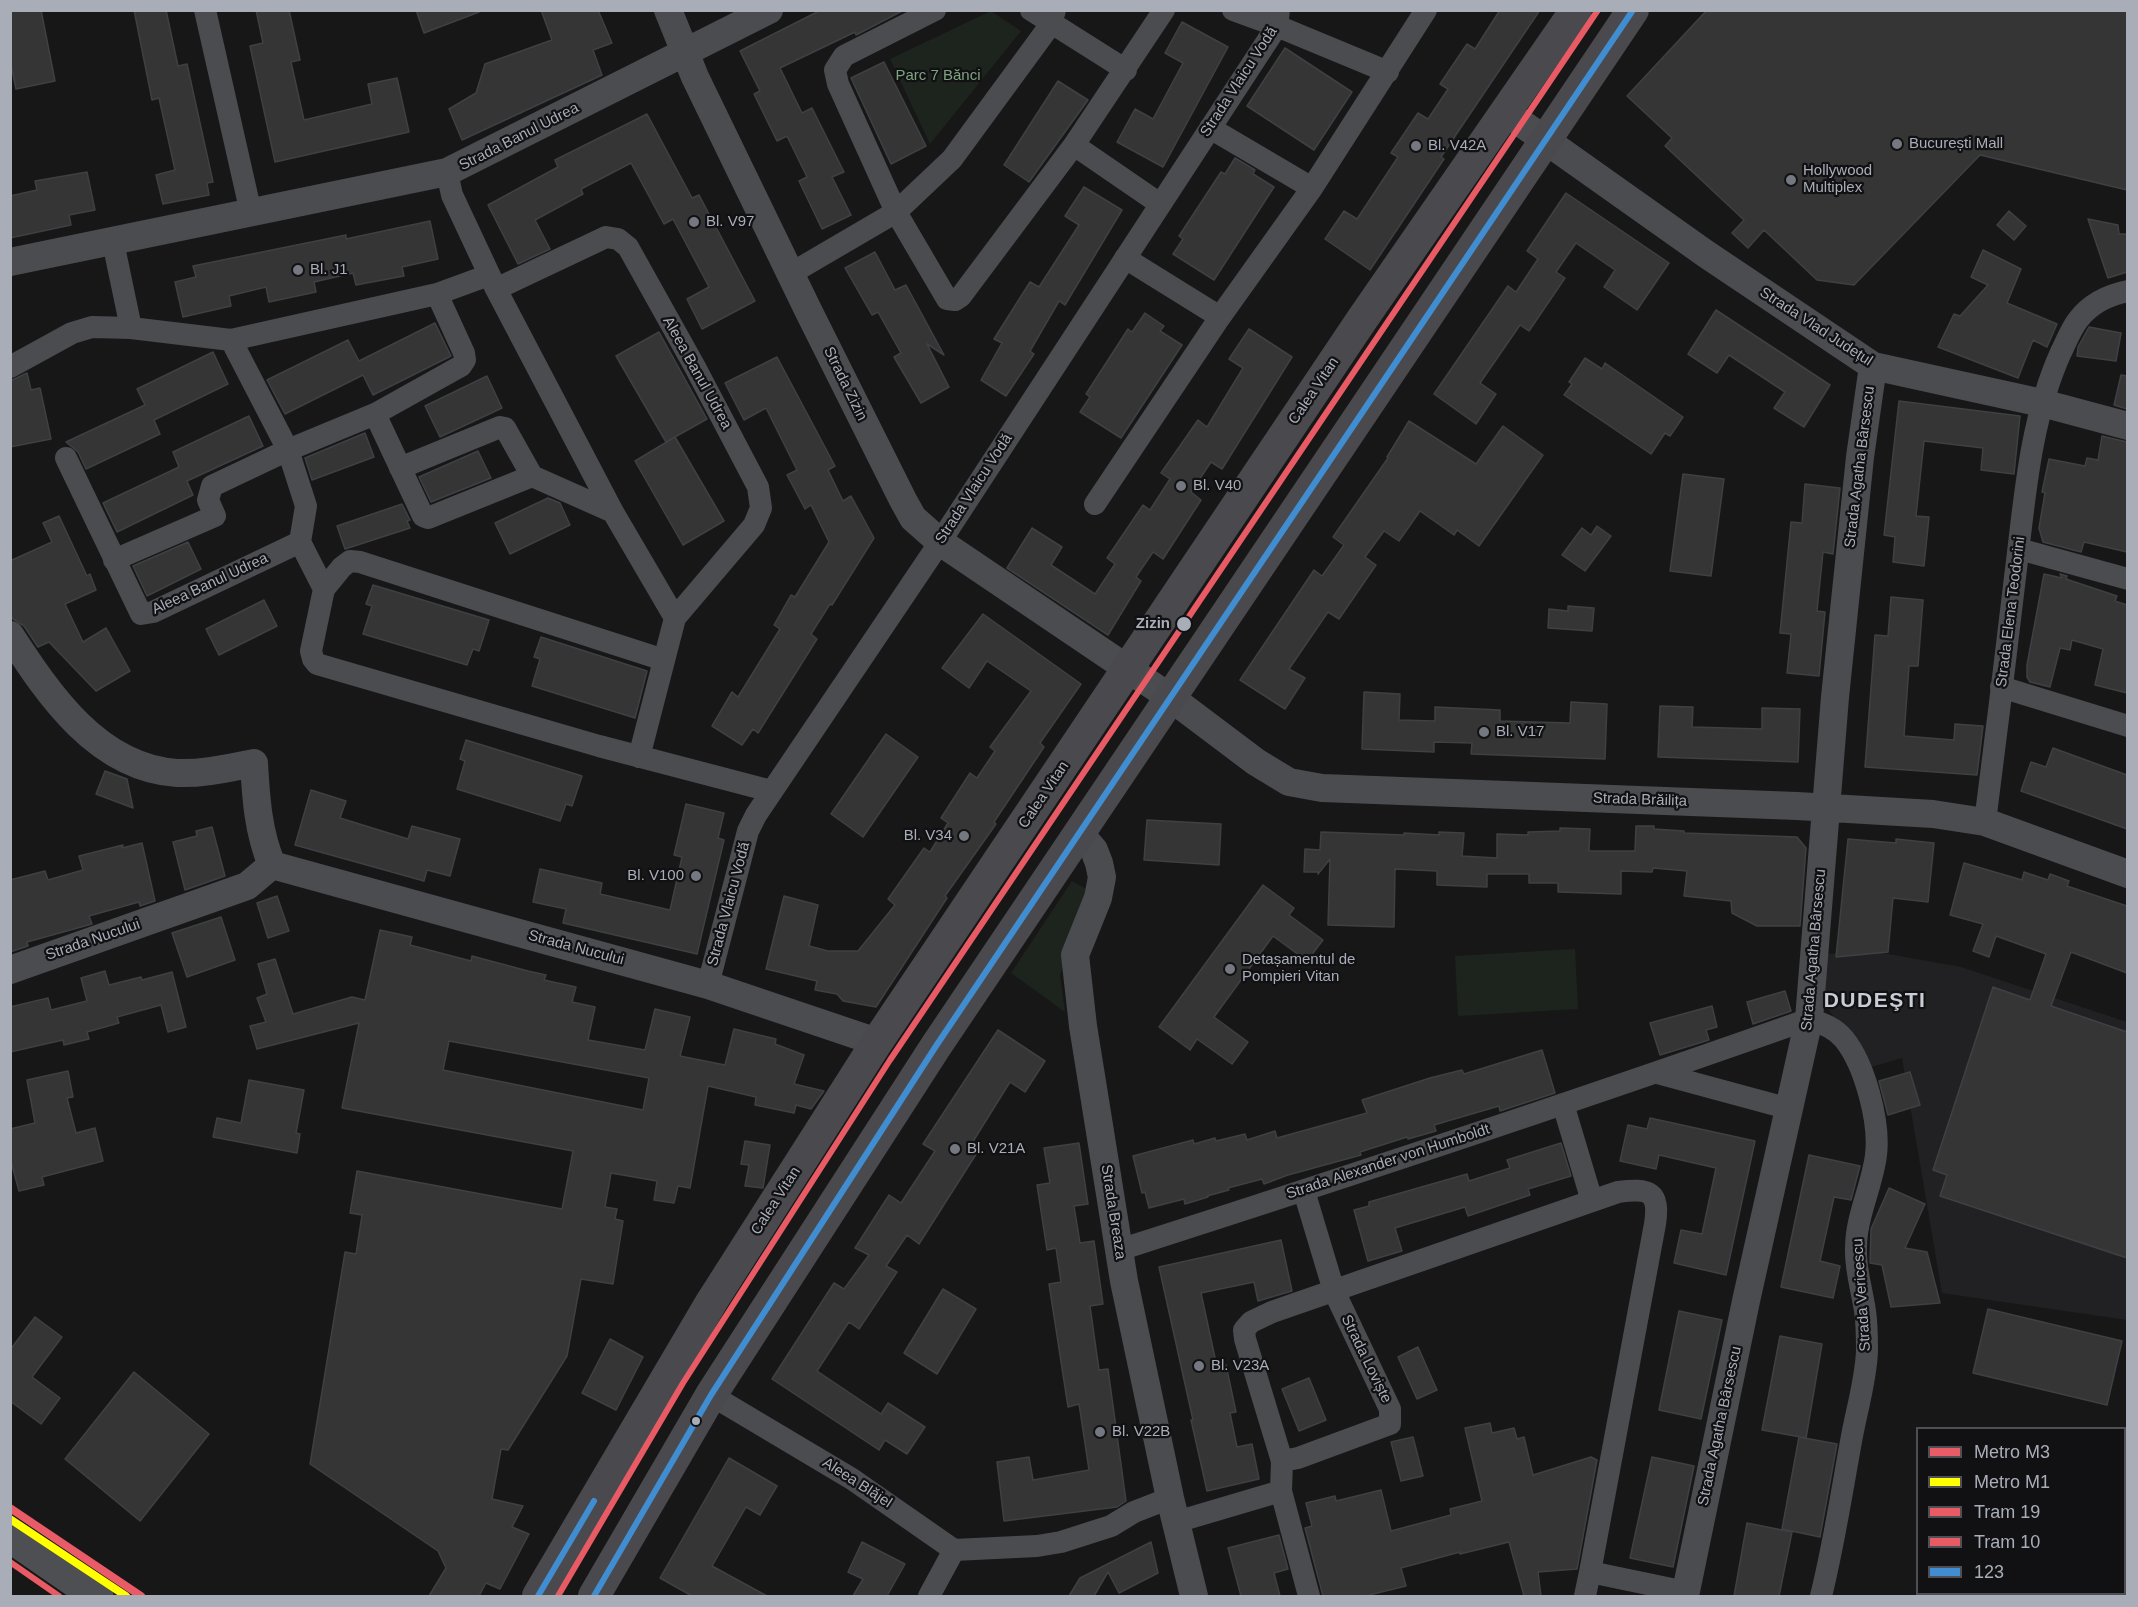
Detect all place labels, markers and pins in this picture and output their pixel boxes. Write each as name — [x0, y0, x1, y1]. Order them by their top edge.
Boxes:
place label: București Mall — [1909, 135, 2003, 153]
place label: Bl. V42A — [1428, 137, 1486, 155]
marker: București Mall — [1890, 137, 1904, 151]
marker: Bl. V42A — [1409, 139, 1423, 153]
place label: Hollywood Multiplex — [1803, 162, 1872, 197]
marker: Hollywood Multiplex — [1784, 173, 1798, 187]
place label: Bl. V97 — [706, 213, 754, 231]
marker: Bl. V97 — [687, 215, 701, 229]
place label: Bl. J1 — [310, 261, 348, 279]
marker: Bl. J1 — [291, 263, 305, 277]
place label: Bl. V40 — [1193, 477, 1241, 495]
marker: Bl. V40 — [1174, 479, 1188, 493]
place label: Zizin — [1136, 615, 1170, 633]
marker: Zizin — [1175, 615, 1193, 633]
place label: Bl. V17 — [1496, 723, 1544, 741]
marker: Bl. V17 — [1477, 725, 1491, 739]
place label: Bl. V34 — [904, 827, 952, 845]
marker: Bl. V34 — [957, 829, 971, 843]
place label: Bl. V100 — [627, 867, 684, 885]
marker: Bl. V100 — [689, 869, 703, 883]
place label: Detașamentul de Pompieri Vitan — [1242, 951, 1355, 986]
marker: Detașamentul de Pompieri Vitan — [1223, 962, 1237, 976]
place label: Bl. V21A — [967, 1140, 1025, 1158]
marker: Bl. V21A — [948, 1142, 962, 1156]
place label: Bl. V23A — [1211, 1357, 1269, 1375]
marker: Bl. V23A — [1192, 1359, 1206, 1373]
unlabelled marker — [690, 1415, 702, 1427]
place label: Bl. V22B — [1112, 1423, 1170, 1441]
marker: Bl. V22B — [1093, 1425, 1107, 1439]

